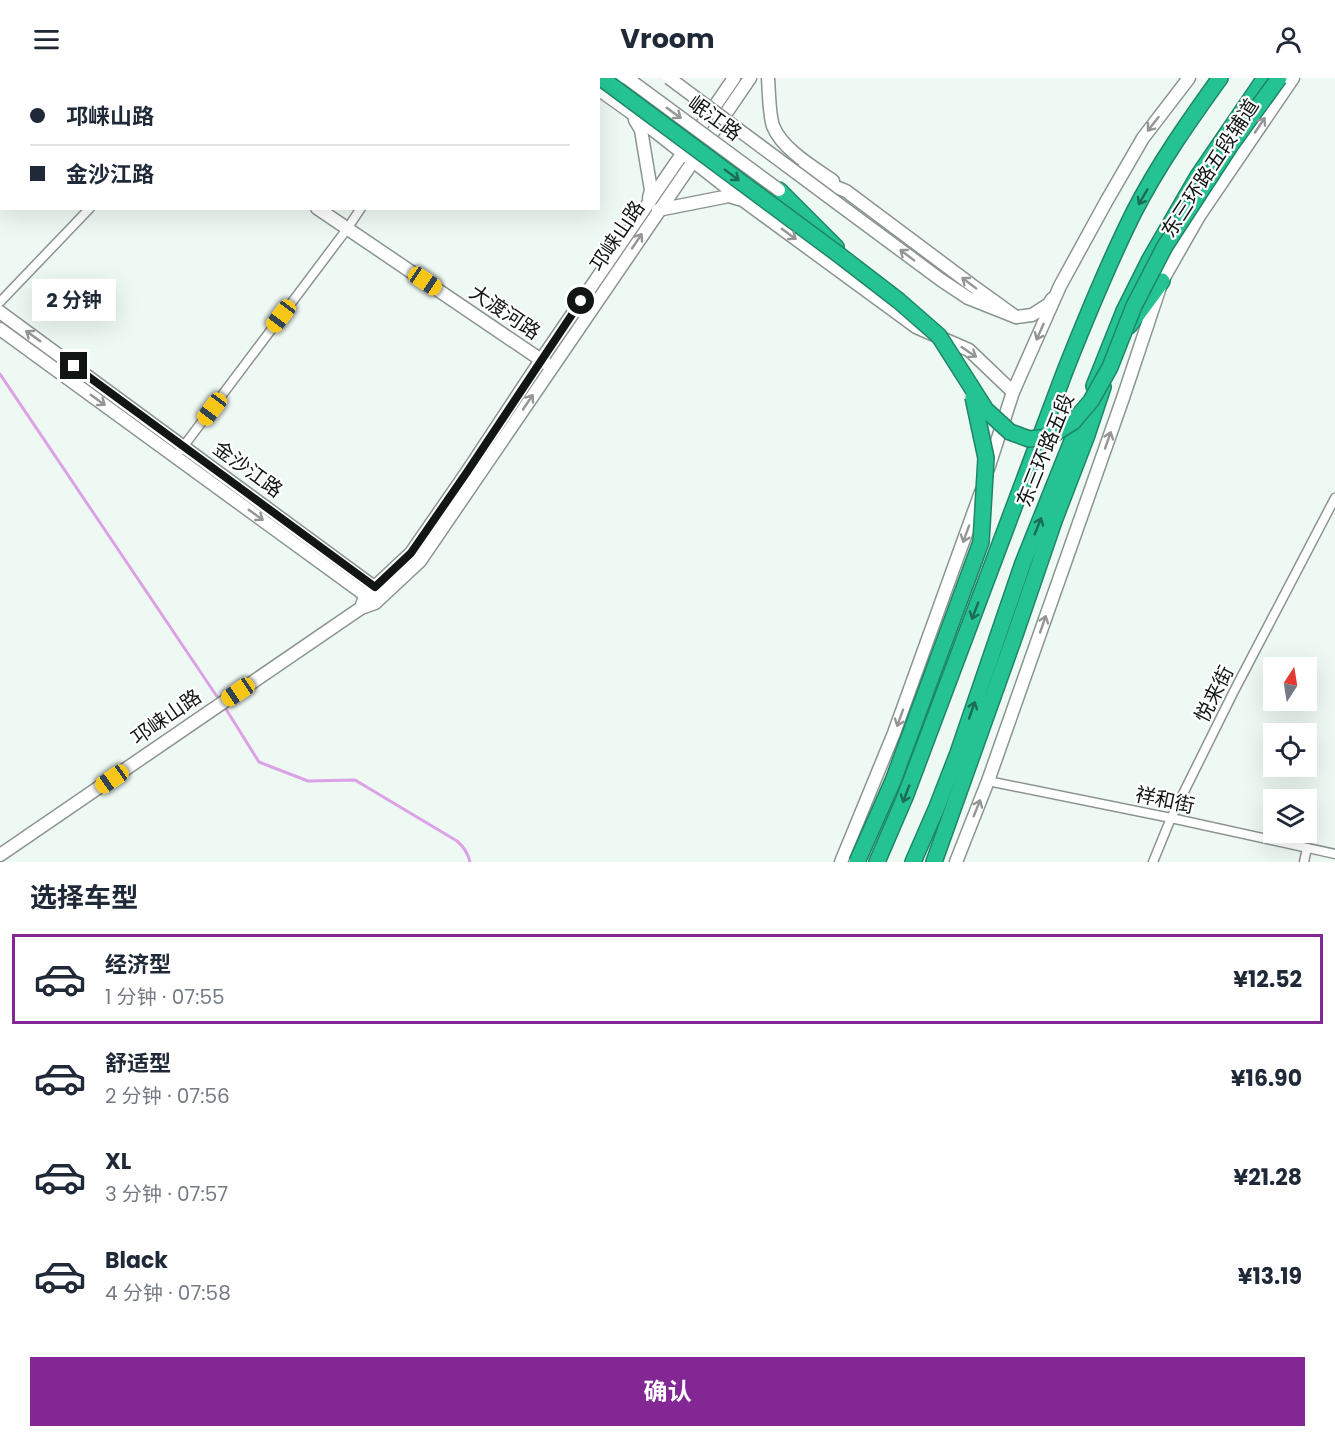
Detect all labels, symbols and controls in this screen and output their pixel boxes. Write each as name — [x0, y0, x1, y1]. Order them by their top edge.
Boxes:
text: Vroom — [620, 20, 715, 57]
icon: menu — [30, 23, 63, 56]
icon: person — [1272, 23, 1305, 56]
street label: 岷江路 — [683, 89, 747, 147]
street label: 东三环路五段辅道 — [1155, 93, 1265, 243]
text: 邛崃山路 — [66, 101, 154, 132]
one-way arrow — [666, 107, 682, 119]
one-way arrow — [1147, 116, 1160, 132]
one-way arrow — [1254, 117, 1266, 134]
text: 金沙江路 — [66, 159, 154, 190]
one-way arrow — [724, 169, 740, 182]
one-way arrow — [1137, 188, 1149, 205]
street label: 邛崃山路 — [583, 195, 651, 277]
one-way arrow — [781, 228, 797, 240]
one-way arrow — [631, 233, 643, 250]
one-way arrow — [899, 249, 915, 261]
car — [405, 263, 445, 299]
one-way arrow — [961, 277, 977, 289]
street label: 大渡河路 — [464, 278, 546, 346]
callout: 2 分钟 — [32, 279, 116, 321]
text: 2 分钟 — [46, 286, 102, 314]
route start — [567, 287, 594, 314]
car — [263, 296, 299, 336]
one-way arrow — [1033, 322, 1045, 340]
one-way arrow — [25, 330, 41, 342]
one-way arrow — [960, 345, 977, 358]
route end — [60, 352, 87, 379]
car — [194, 389, 230, 429]
street label: 东三环路五段 — [1010, 389, 1080, 511]
one-way arrow — [90, 394, 106, 406]
one-way arrow — [522, 395, 534, 411]
one-way arrow — [1104, 432, 1115, 450]
street label: 金沙江路 — [207, 434, 289, 504]
one-way arrow — [247, 509, 263, 521]
one-way arrow — [1033, 517, 1044, 536]
one-way arrow — [959, 524, 970, 543]
one-way arrow — [969, 601, 980, 620]
one-way arrow — [1039, 615, 1050, 634]
north arrow — [1263, 657, 1317, 711]
map controls — [1263, 657, 1317, 843]
street label: 悦来街 — [1188, 661, 1240, 727]
car — [218, 674, 258, 710]
street label: 邛崃山路 — [125, 683, 207, 751]
one-way arrow — [968, 701, 979, 720]
one-way arrow — [893, 708, 904, 727]
button: locate — [1263, 723, 1317, 777]
car — [92, 761, 132, 797]
street label: 祥和街 — [1133, 780, 1197, 820]
one-way arrow — [900, 784, 911, 802]
button: layers — [1263, 789, 1317, 843]
one-way arrow — [972, 799, 983, 817]
text: 选择车型 — [30, 879, 138, 916]
text: 经济型 — [105, 949, 171, 980]
icon: car — [33, 952, 87, 1006]
text: ¥12.52 — [1233, 964, 1302, 995]
text: 1 分钟 · 07:55 — [105, 983, 225, 1011]
text: 舒适型 — [105, 1048, 171, 1079]
icon: car — [33, 1051, 87, 1105]
text: ¥16.90 — [1231, 1063, 1302, 1094]
text: 2 分钟 · 07:56 — [105, 1082, 230, 1110]
text: XL — [105, 1146, 131, 1177]
icon: car — [33, 1150, 87, 1204]
text: ¥21.28 — [1233, 1162, 1302, 1193]
text: 3 分钟 · 07:57 — [105, 1180, 228, 1208]
text: Black — [105, 1245, 168, 1276]
icon: car — [33, 1249, 87, 1303]
text: ¥13.19 — [1238, 1261, 1302, 1292]
text: 4 分钟 · 07:58 — [105, 1279, 231, 1307]
button: 确认 — [30, 1357, 1305, 1426]

